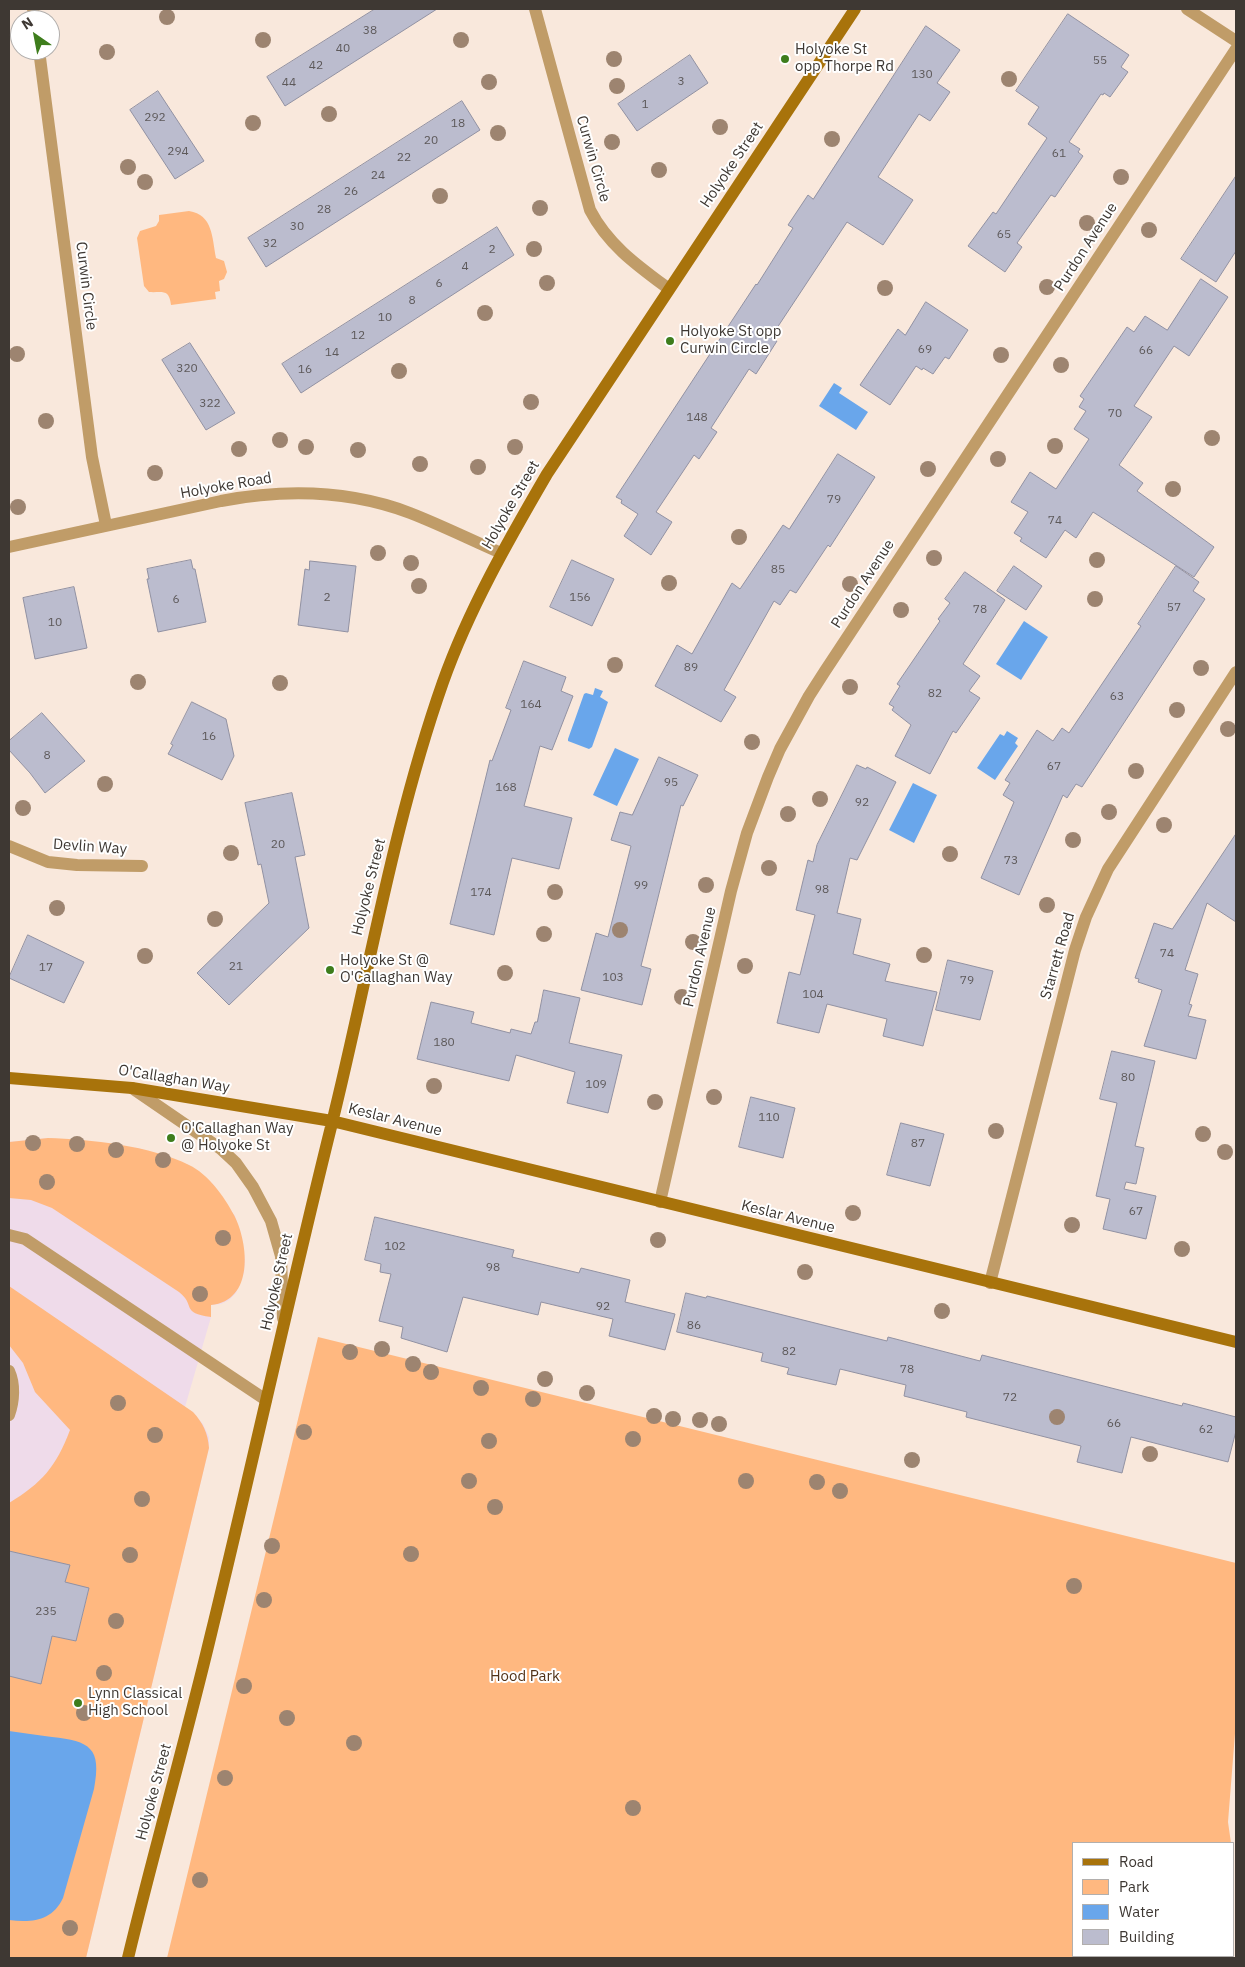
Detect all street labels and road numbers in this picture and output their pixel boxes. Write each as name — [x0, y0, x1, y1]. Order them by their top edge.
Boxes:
street label: Curwin Circle — [572, 114, 614, 204]
street label: Holyoke Street — [697, 119, 767, 211]
street label: Purdon Avenue — [1051, 199, 1121, 295]
street label: Curwin Circle — [72, 241, 100, 331]
street label: Holyoke Street — [478, 457, 544, 553]
street label: Holyoke Road — [179, 469, 273, 503]
street label: Purdon Avenue — [828, 536, 898, 632]
street label: Devlin Way — [52, 835, 128, 859]
street label: Holyoke Street — [348, 837, 390, 937]
street label: Purdon Avenue — [680, 905, 720, 1009]
street label: Starrett Road — [1037, 910, 1079, 1002]
street label: O'Callaghan Way — [117, 1061, 231, 1097]
street label: Keslar Avenue — [346, 1100, 444, 1140]
street label: Keslar Avenue — [739, 1197, 837, 1237]
street label: Holyoke Street — [257, 1232, 297, 1332]
street label: Holyoke Street — [132, 1742, 176, 1842]

